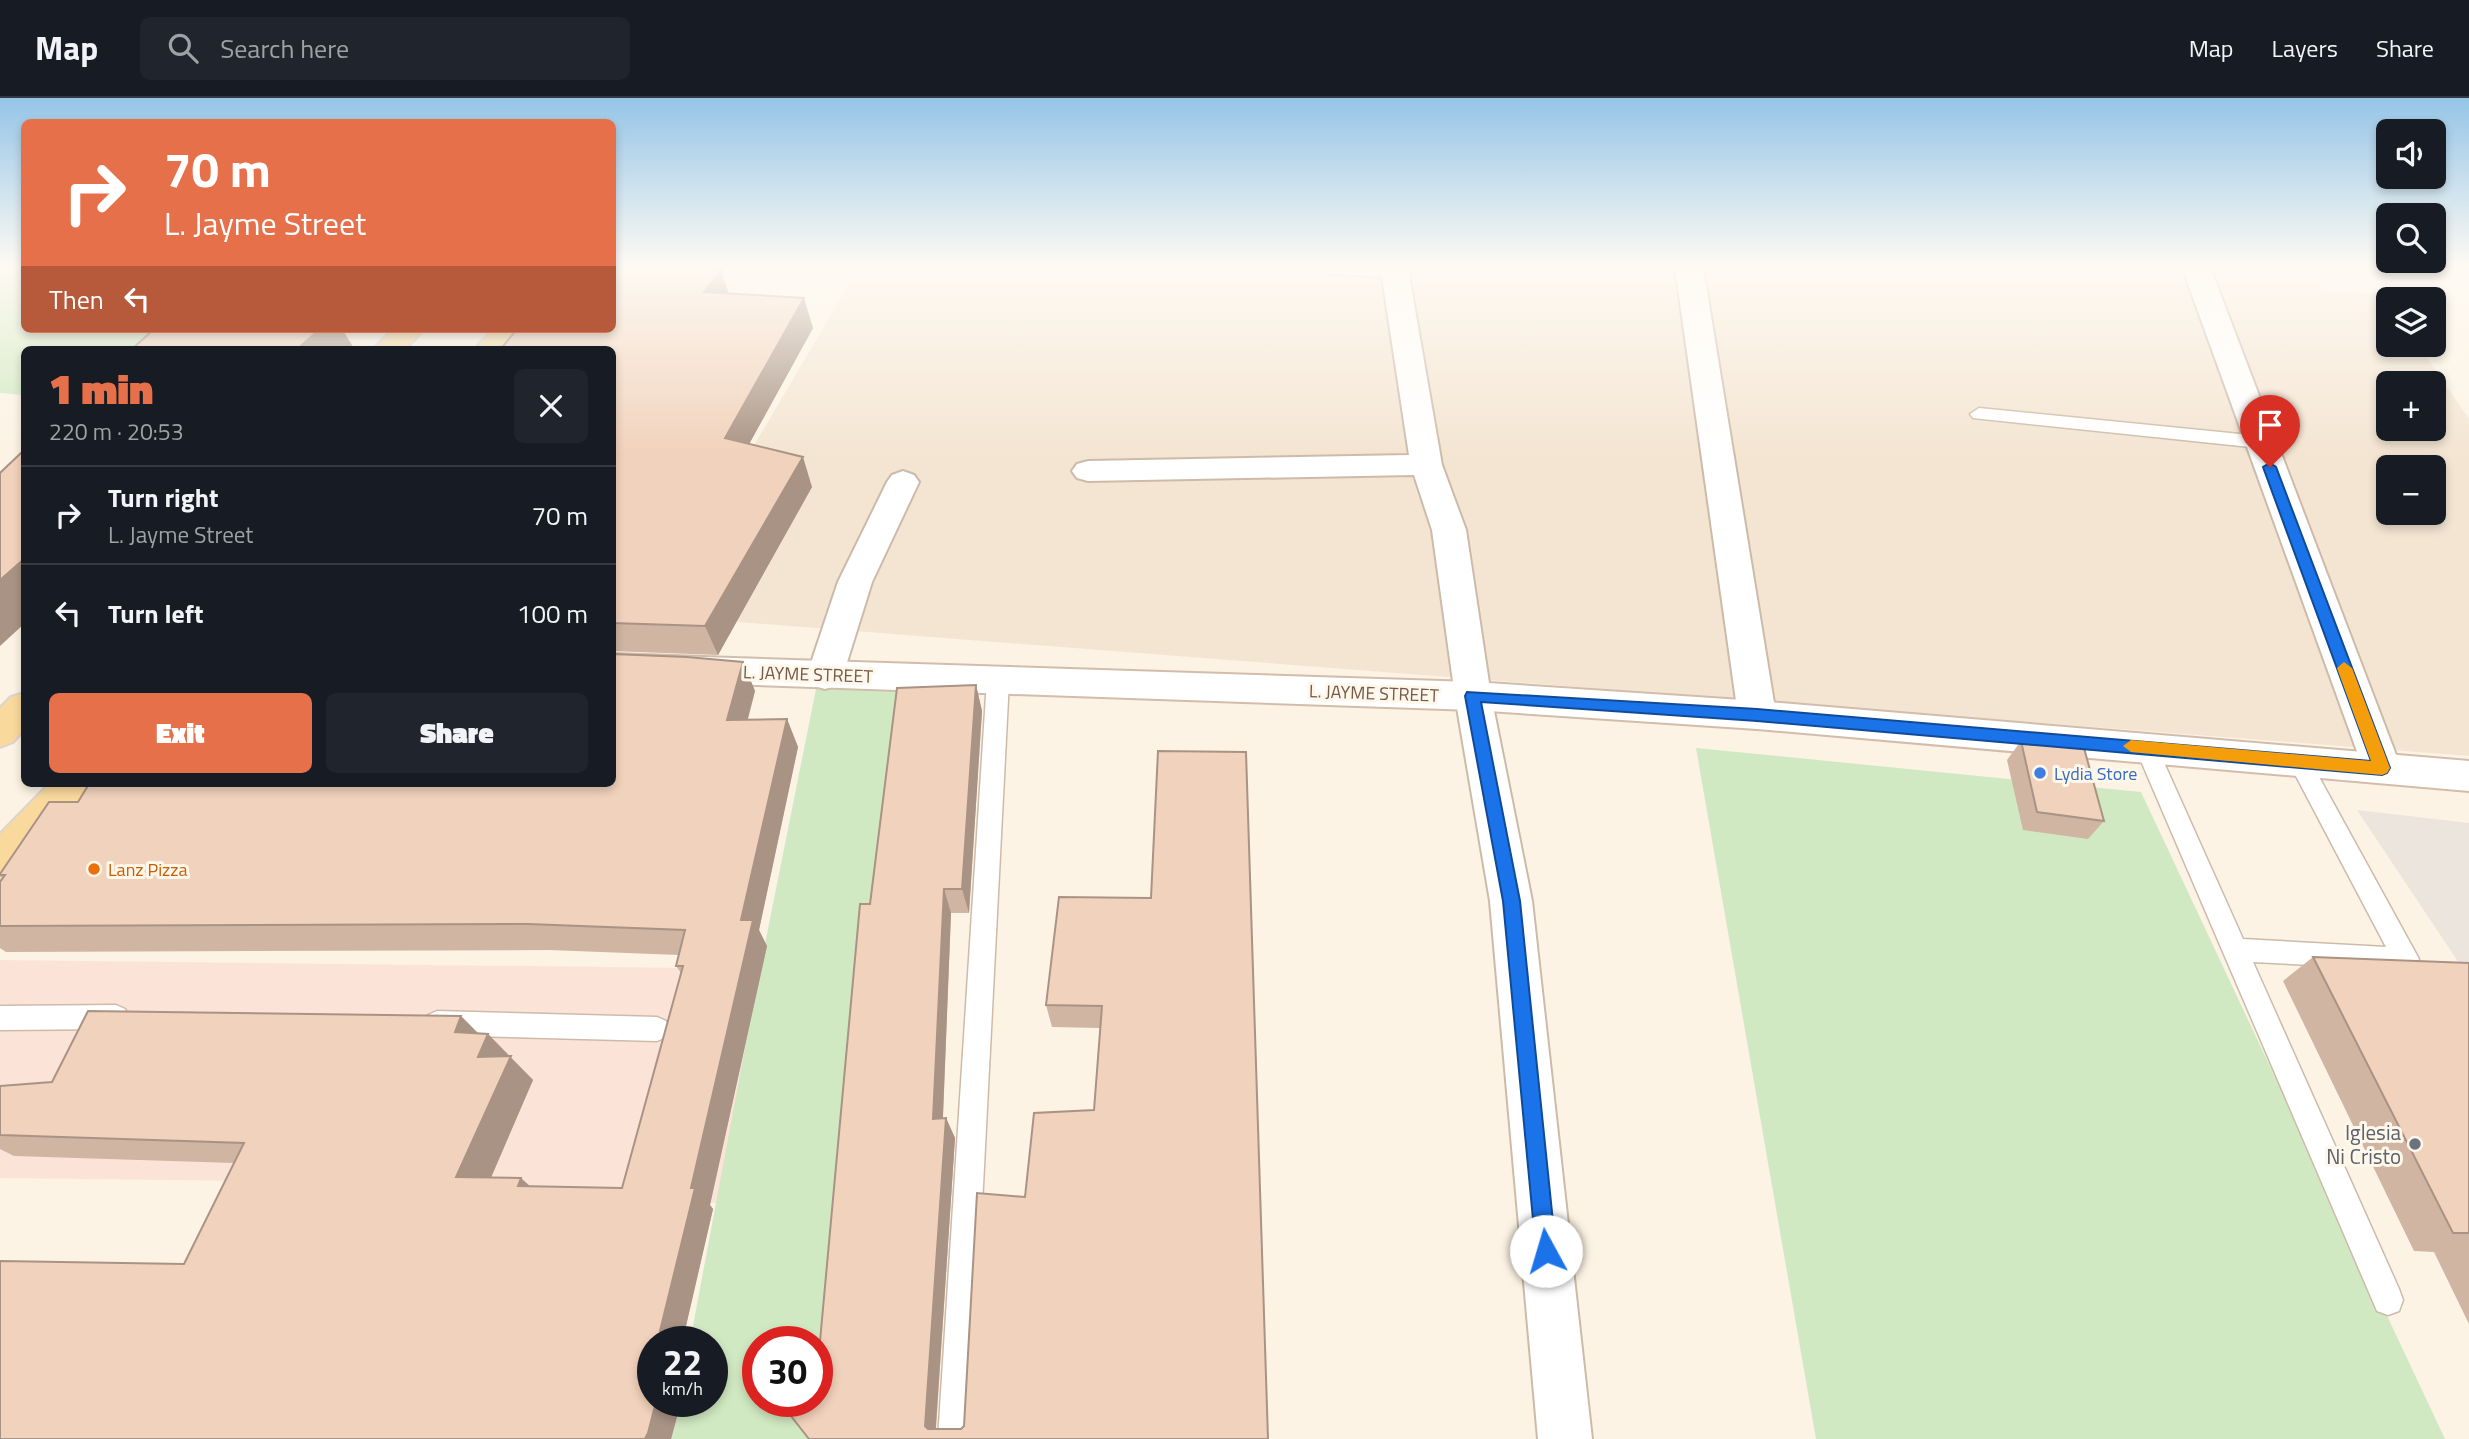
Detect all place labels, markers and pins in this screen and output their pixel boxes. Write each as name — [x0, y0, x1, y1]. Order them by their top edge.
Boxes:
pin — [2240, 395, 2300, 467]
place label: Lydia Store — [2054, 760, 2137, 787]
marker: Lydia Store — [2032, 765, 2048, 781]
place label: Lanz Pizza — [108, 856, 187, 883]
marker: Lanz Pizza — [86, 861, 102, 877]
place label: Iglesia Ni Cristo — [2326, 1116, 2401, 1172]
marker: Iglesia Ni Cristo — [2407, 1136, 2423, 1152]

